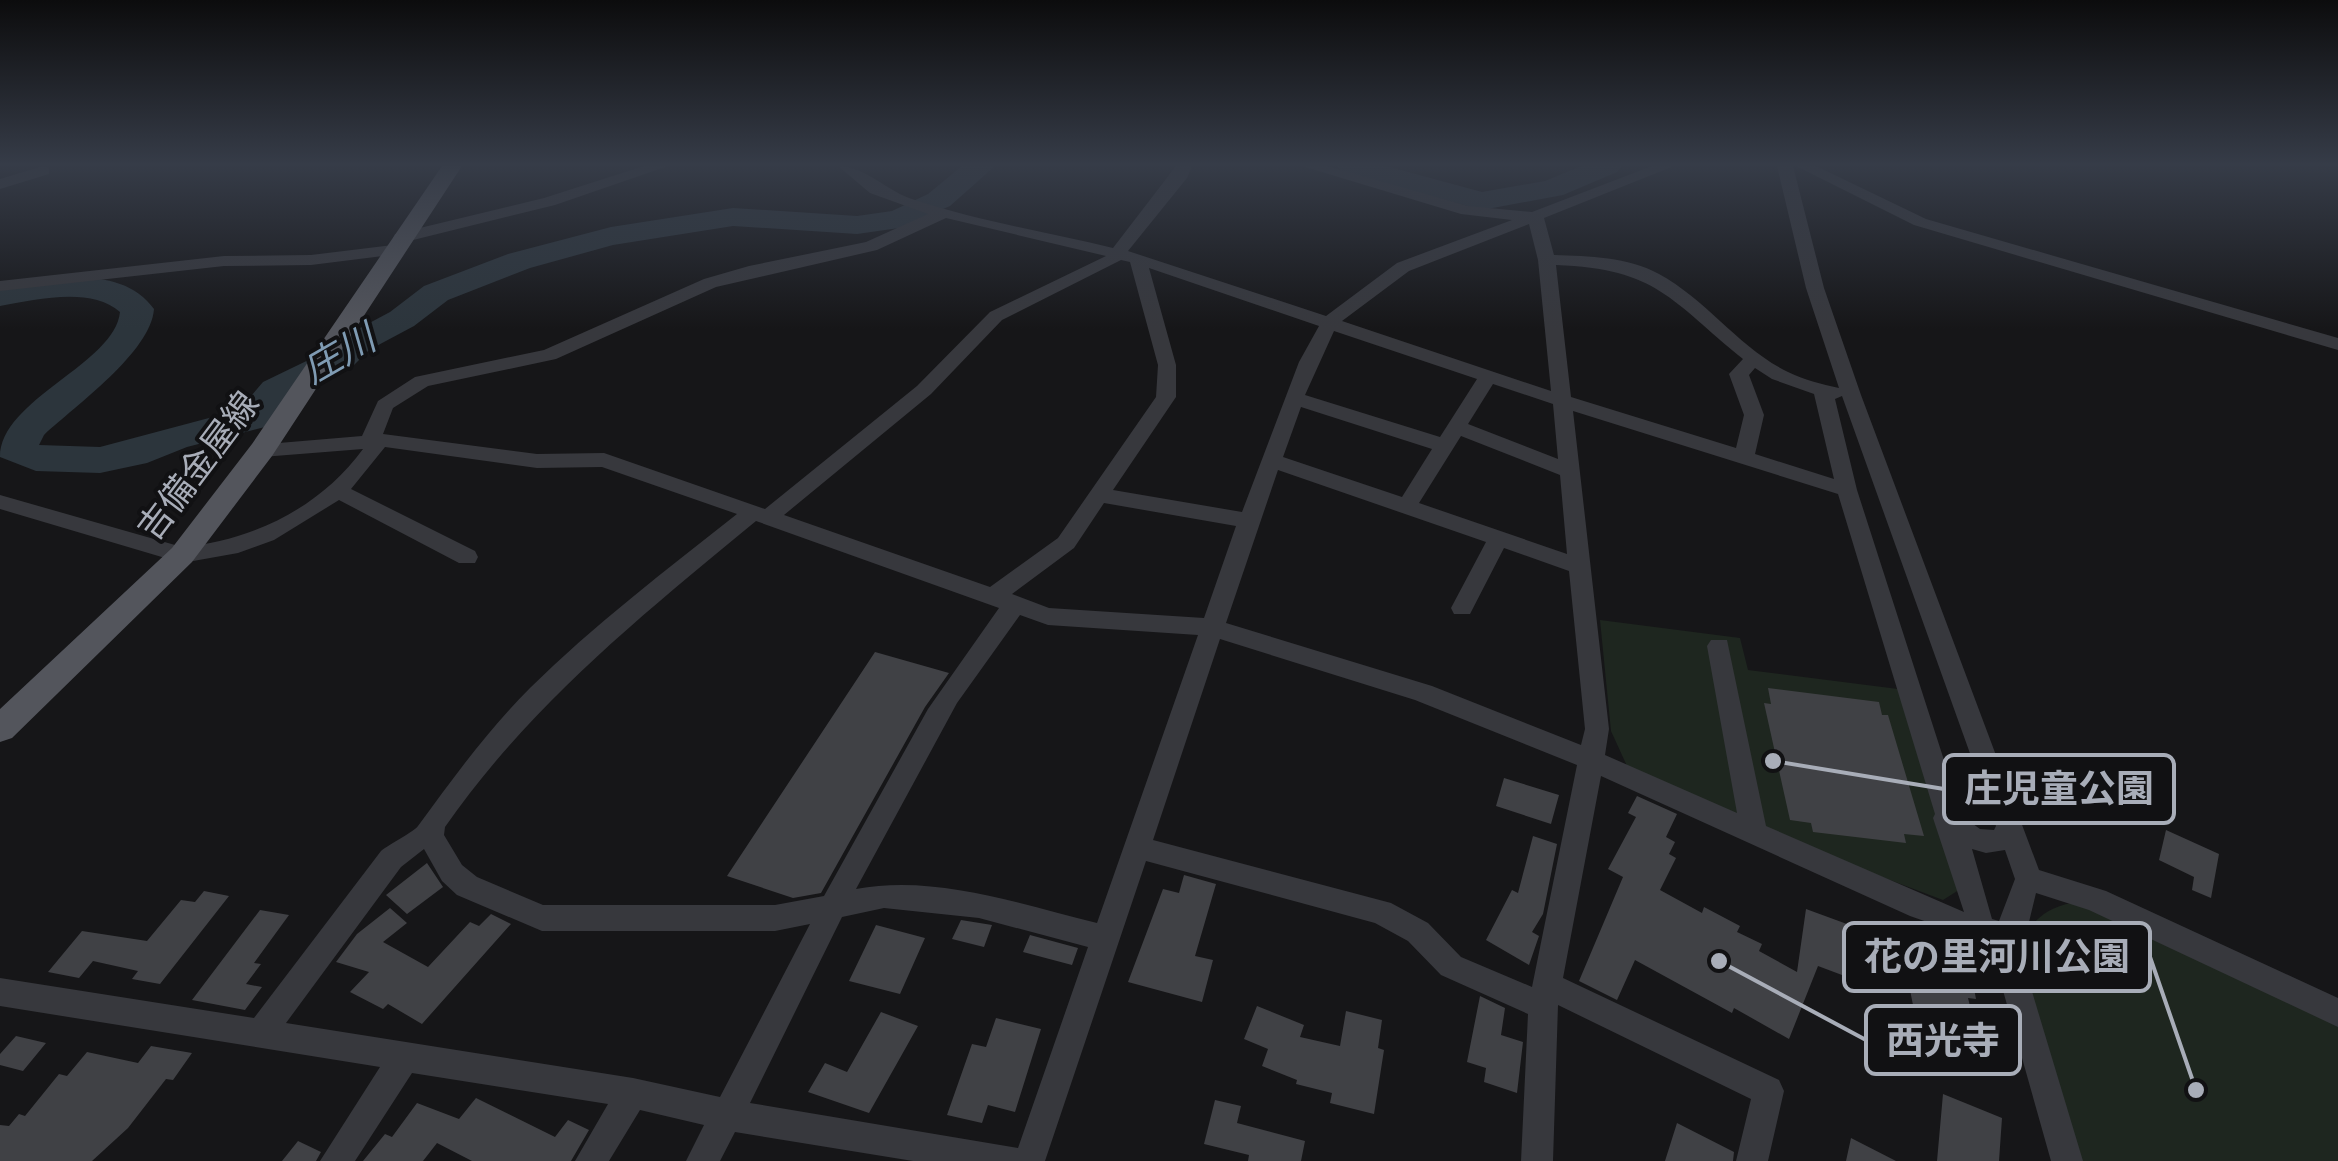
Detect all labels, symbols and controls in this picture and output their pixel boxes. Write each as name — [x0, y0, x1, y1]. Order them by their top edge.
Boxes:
water label: 庄川 — [295, 314, 387, 394]
street label: 吉備金屋線 — [129, 384, 268, 549]
callout: 庄児童公園 — [1944, 755, 2174, 823]
text: 庄児童公園 — [1964, 767, 2154, 813]
callout: 花の里河川公園 — [1844, 923, 2150, 991]
text: 花の里河川公園 — [1864, 935, 2130, 981]
callout: 西光寺 — [1866, 1006, 2020, 1074]
text: 西光寺 — [1886, 1019, 2000, 1065]

